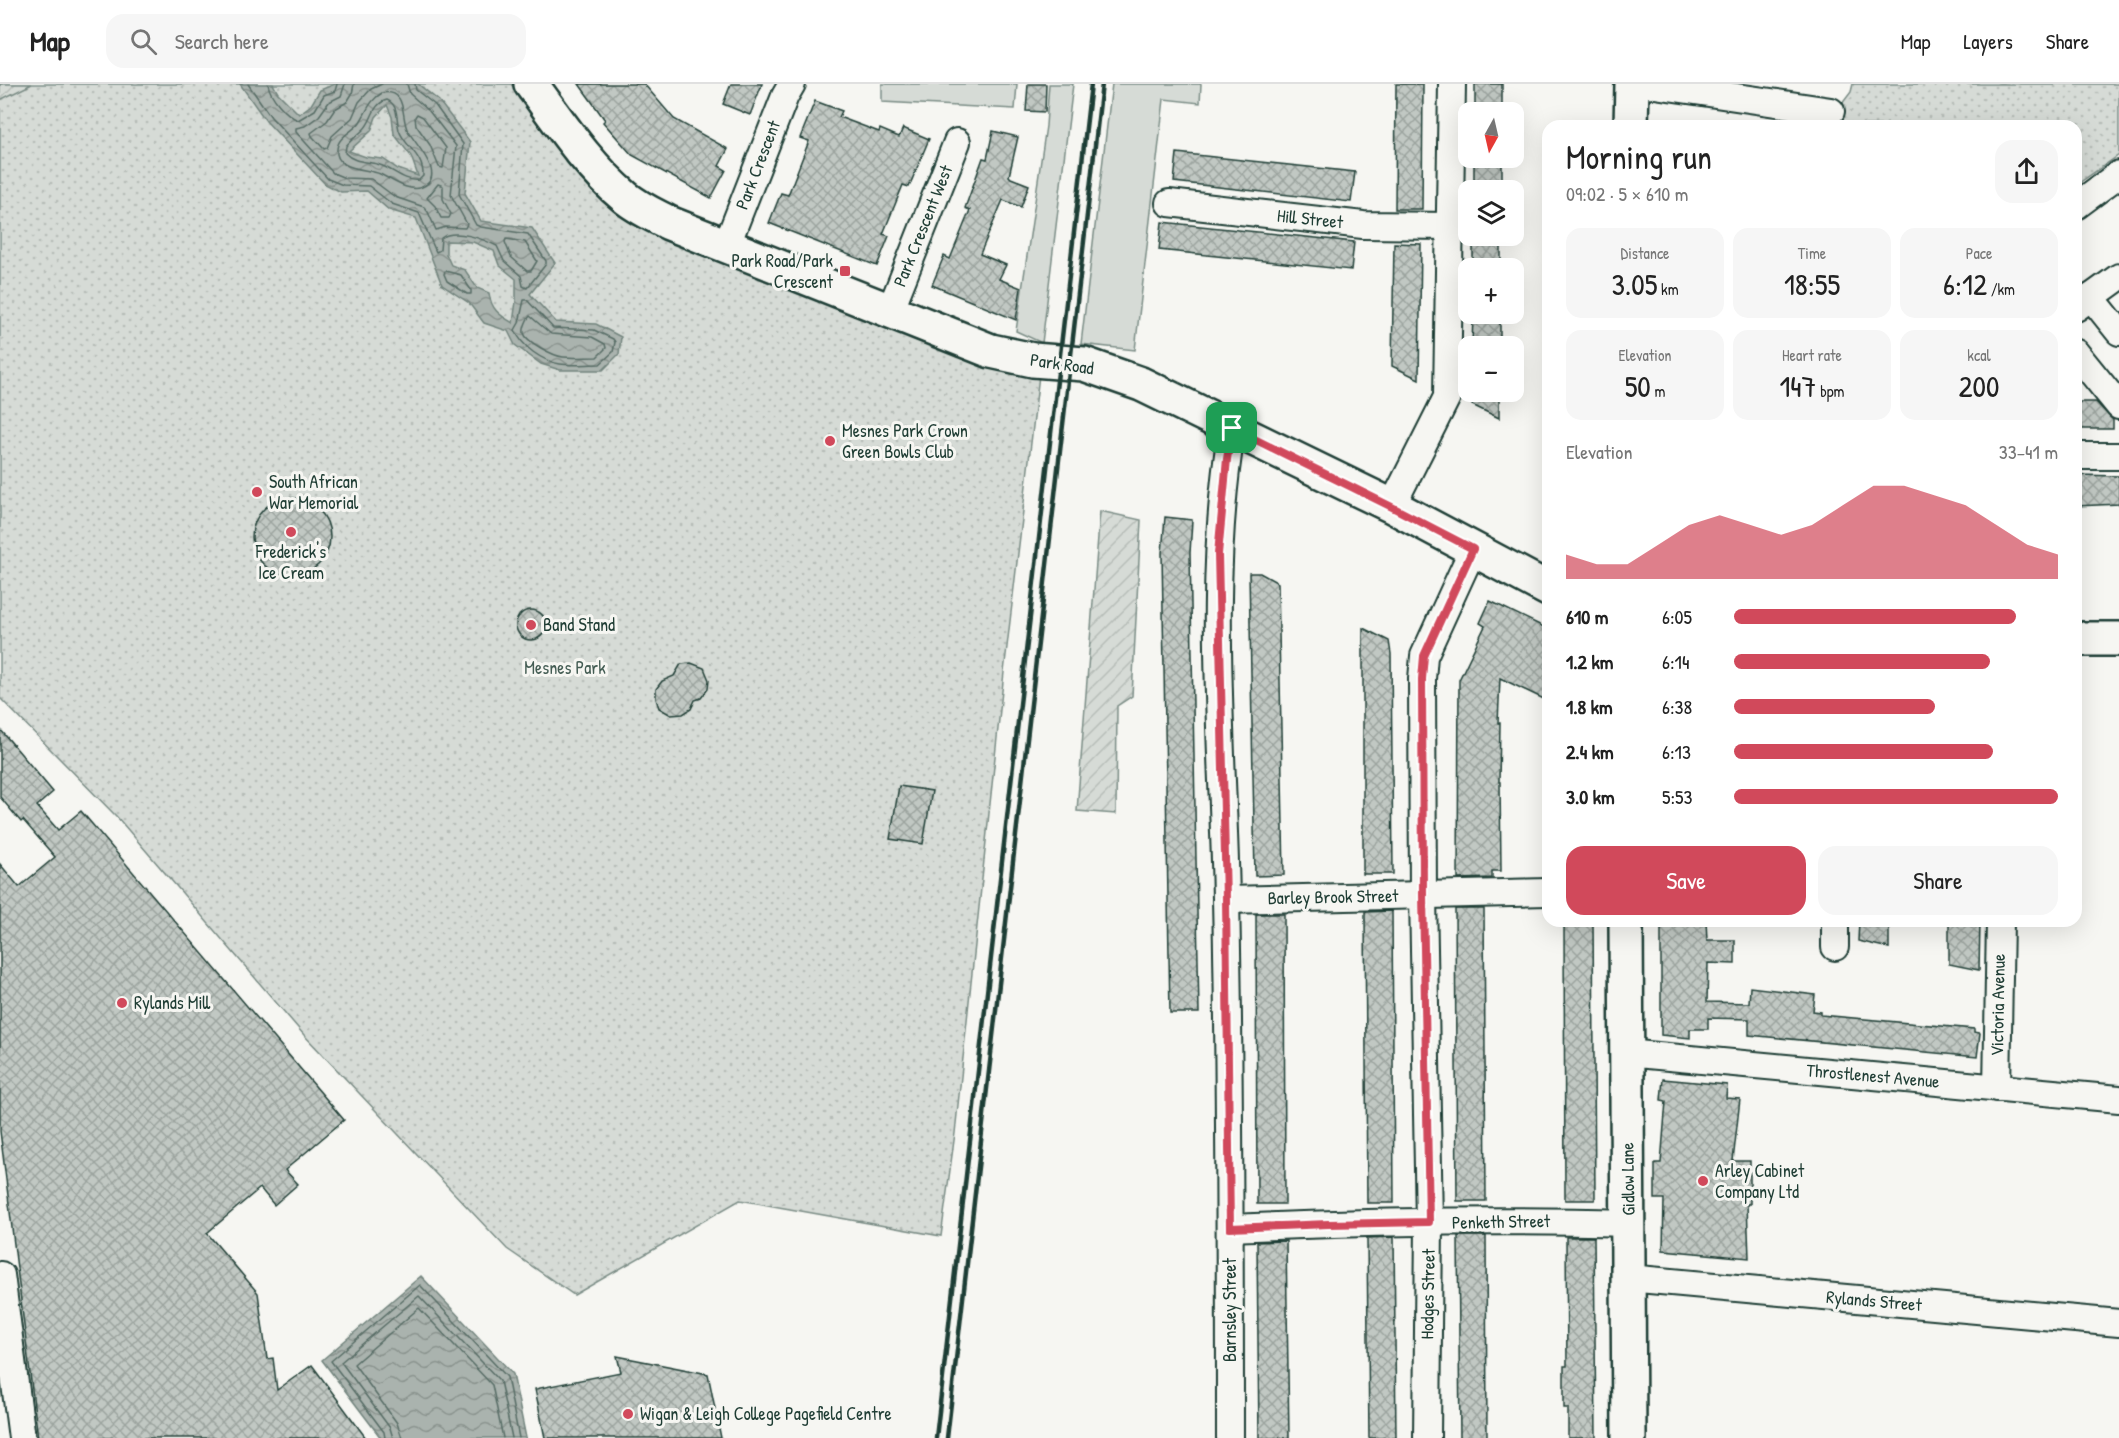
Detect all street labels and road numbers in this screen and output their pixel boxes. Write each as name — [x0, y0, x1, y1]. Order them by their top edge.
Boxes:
street label: Park Crescent — [729, 116, 786, 213]
street label: Park Crescent West — [887, 161, 959, 290]
street label: Hill Street — [1276, 203, 1345, 234]
street label: Park Road — [1029, 347, 1095, 380]
street label: Barley Brook Street — [1267, 883, 1399, 910]
street label: Victoria Avenue — [1984, 954, 2011, 1056]
street label: Throstlenest Avenue — [1805, 1057, 1941, 1094]
street label: Gidlow Lane — [1614, 1142, 1641, 1216]
street label: Penketh Street — [1452, 1208, 1551, 1235]
street label: Hodges Street — [1414, 1248, 1441, 1340]
street label: Barnsley Street — [1217, 1257, 1242, 1362]
street label: Rylands Street — [1825, 1284, 1924, 1317]

